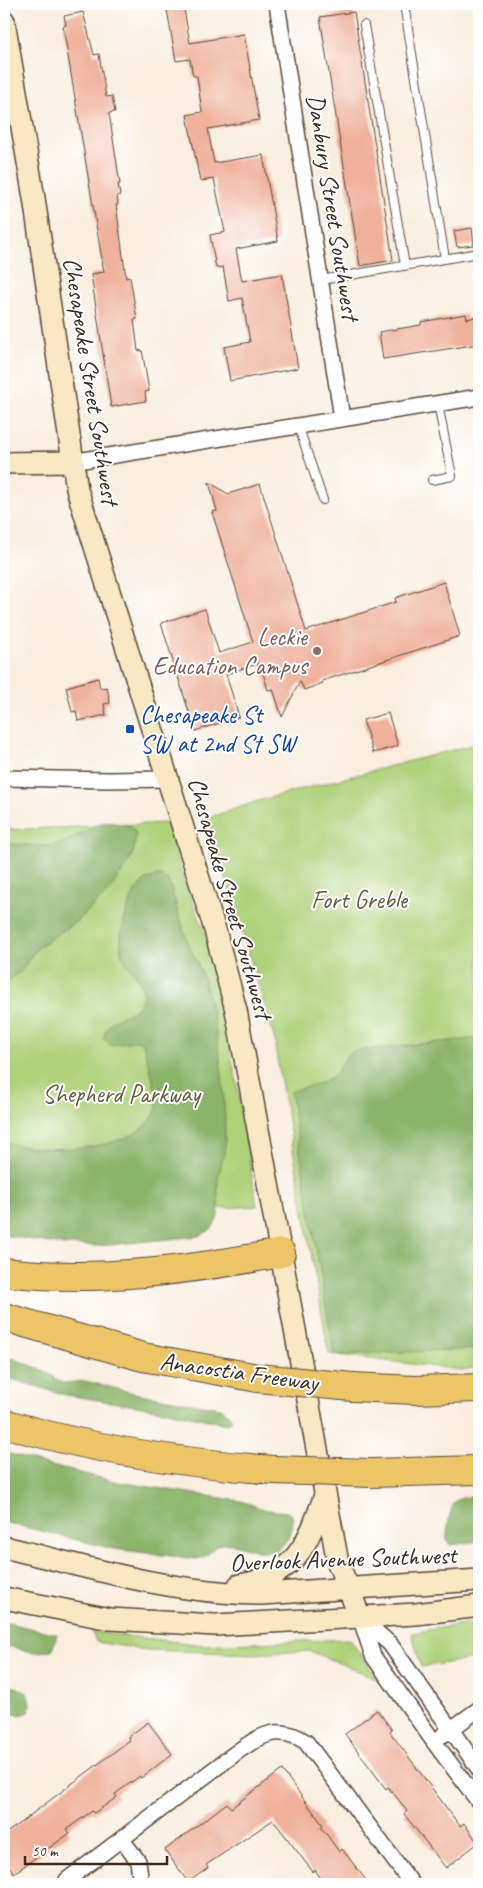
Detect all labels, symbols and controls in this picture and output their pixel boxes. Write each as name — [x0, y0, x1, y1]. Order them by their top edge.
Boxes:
street label: Danbury Street Southwest — [299, 92, 367, 326]
street label: Chesapeake Street Southwest — [56, 255, 127, 510]
place label: Leckie Education Campus — [153, 621, 309, 682]
marker: Leckie Education Campus — [311, 645, 323, 657]
place label: Chesapeake St SW at 2nd St SW — [140, 699, 298, 760]
marker: Chesapeake St SW at 2nd St SW — [124, 723, 136, 735]
street label: Chesapeake Street Southwest — [180, 774, 281, 1026]
park label: Fort Greble — [311, 884, 409, 916]
park label: Shepherd Parkway — [42, 1078, 202, 1110]
street label: Anacostia Freeway — [158, 1345, 322, 1399]
street label: Overlook Avenue Southwest — [229, 1539, 460, 1579]
scale bar — [25, 1833, 168, 1865]
text: 50 m — [32, 1842, 59, 1861]

